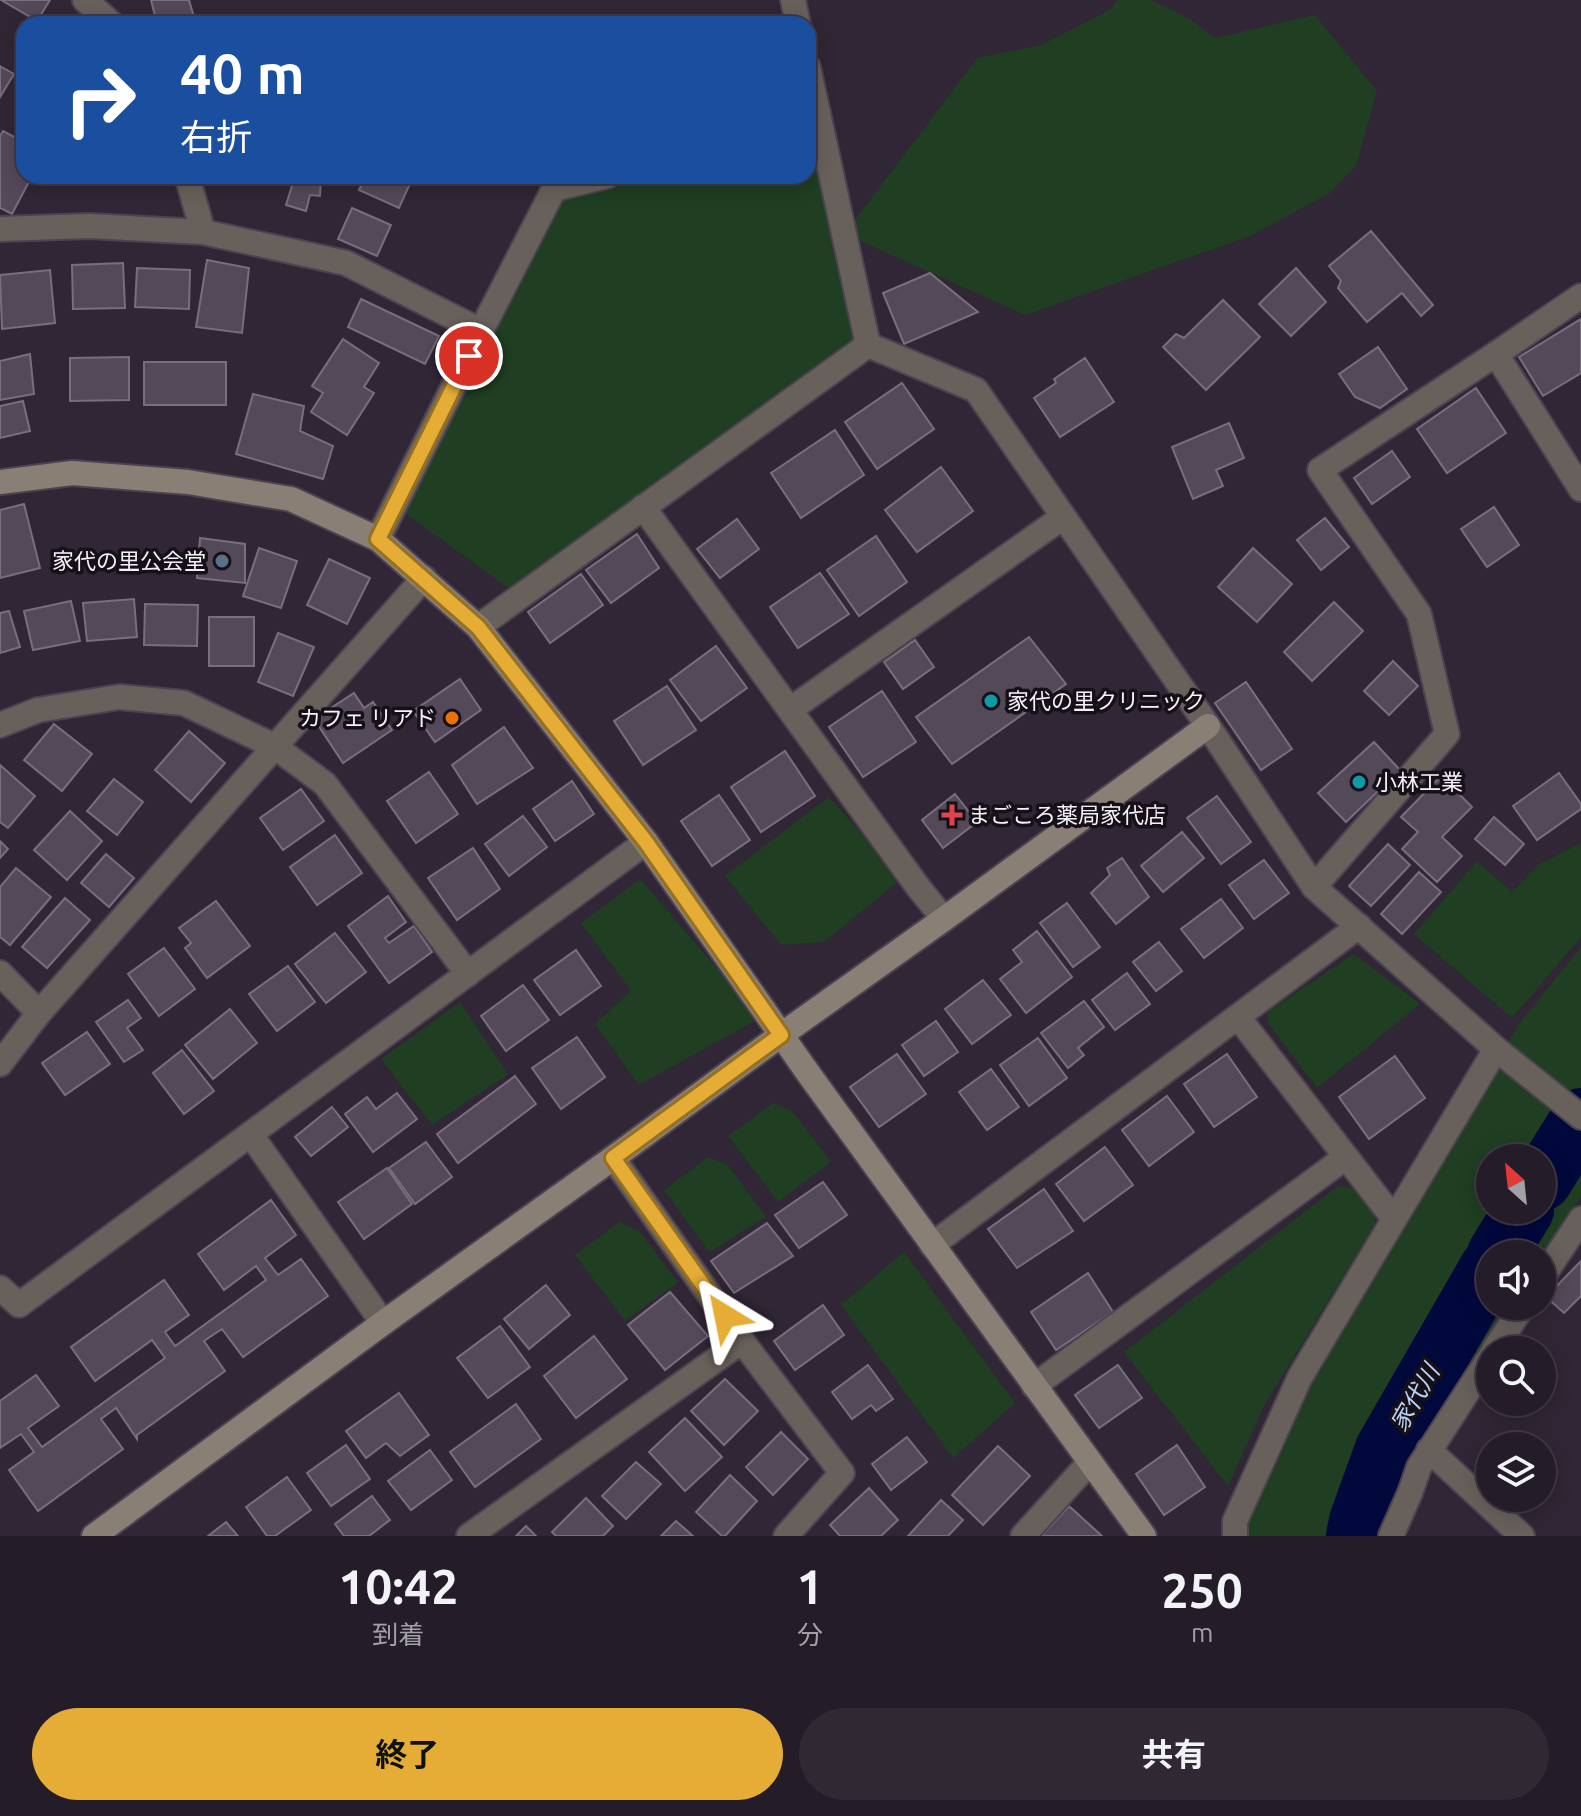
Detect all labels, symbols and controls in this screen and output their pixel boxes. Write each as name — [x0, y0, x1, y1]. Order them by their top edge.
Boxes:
text: 40 m — [180, 42, 305, 105]
icon: right — [48, 48, 152, 152]
text: 右折 — [180, 116, 252, 157]
pin — [435, 322, 503, 390]
icon: arrive — [447, 334, 491, 378]
place label: 家代の里公会堂 — [52, 548, 206, 573]
marker: 家代の里公会堂 — [213, 552, 231, 570]
place label: 家代の里クリニック — [1007, 688, 1205, 713]
marker: 家代の里クリニック — [982, 692, 1000, 710]
place label: カフェ リアド — [299, 705, 436, 730]
marker: カフェ リアド — [443, 709, 461, 727]
place label: 小林工業 — [1375, 769, 1463, 794]
marker: 小林工業 — [1350, 773, 1368, 791]
place label: まごころ薬局家代店 — [968, 802, 1166, 827]
marker: まごころ薬局家代店 — [943, 806, 961, 824]
north arrow — [1476, 1144, 1556, 1224]
map controls — [1476, 1144, 1556, 1512]
button: sound — [1476, 1240, 1556, 1320]
position arrow — [683, 1274, 767, 1358]
button: search — [1476, 1336, 1556, 1416]
water label: 家代川 — [1385, 1357, 1446, 1436]
button: layers — [1476, 1432, 1556, 1512]
text: 10:42 — [338, 1559, 458, 1613]
text: 1 — [796, 1559, 823, 1613]
text: 250 — [1162, 1563, 1243, 1617]
text: m — [1191, 1618, 1213, 1647]
text: 到着 — [372, 1620, 424, 1649]
text: 分 — [797, 1620, 823, 1649]
button: 終了 — [32, 1708, 783, 1800]
button: 共有 — [799, 1708, 1549, 1800]

